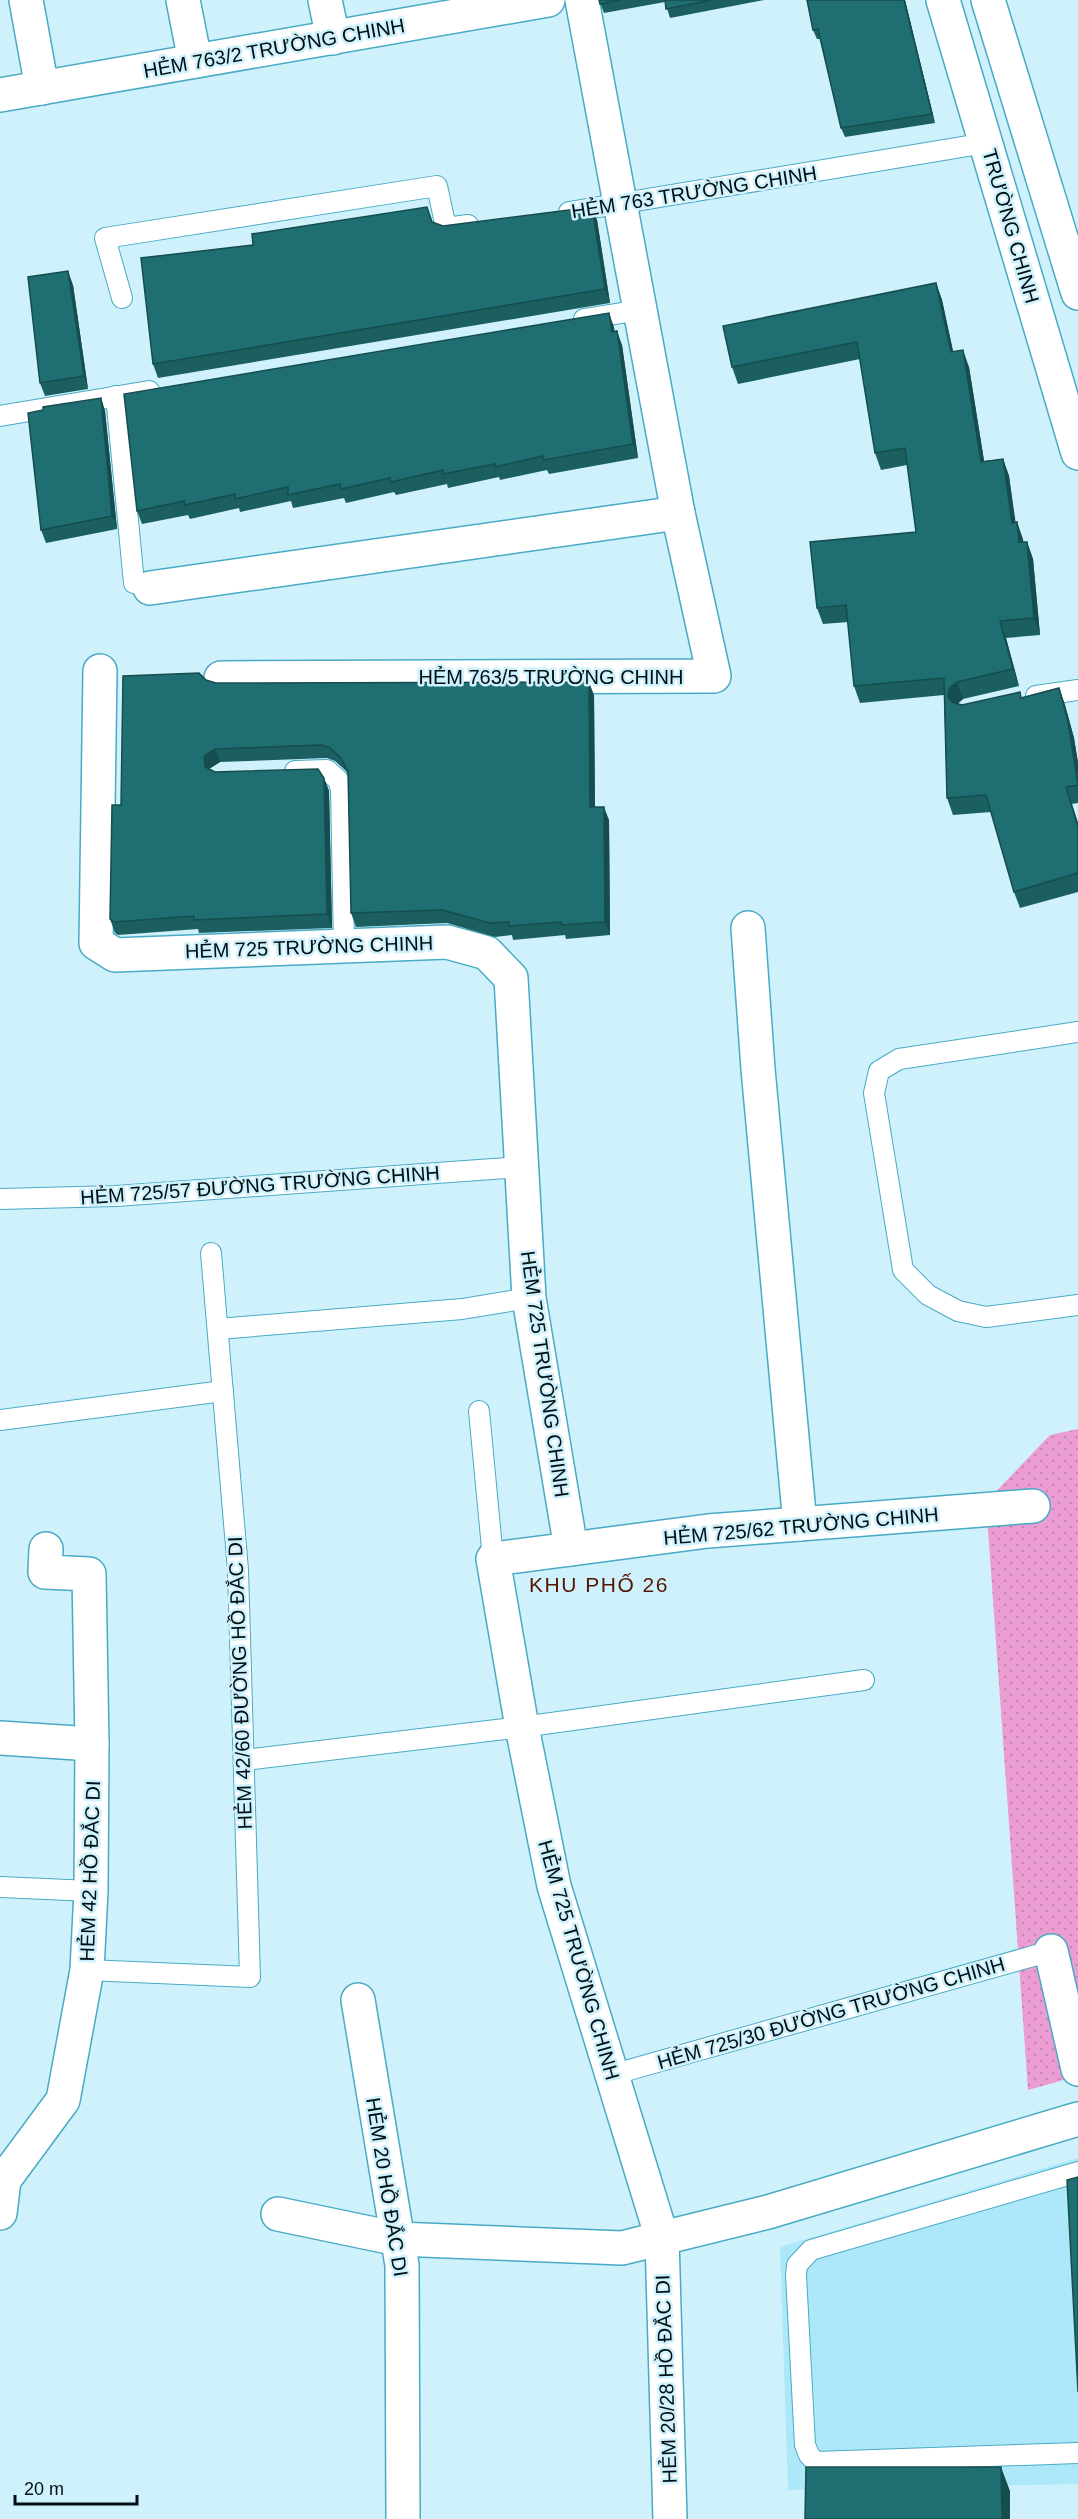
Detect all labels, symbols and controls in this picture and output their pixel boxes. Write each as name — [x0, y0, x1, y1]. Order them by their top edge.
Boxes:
street label: HẺM 763/2 TRƯỜNG CHINH — [142, 14, 406, 82]
street label: TRƯỜNG CHINH — [978, 146, 1044, 306]
street label: HẺM 763 TRƯỜNG CHINH — [570, 162, 818, 222]
street label: HẺM 763/5 TRƯỜNG CHINH — [418, 666, 684, 688]
street label: HẺM 725 TRƯỜNG CHINH — [185, 932, 433, 962]
street label: HẺM 725/57 ĐƯỜNG TRƯỜNG CHINH — [79, 1161, 441, 1209]
street label: HẺM 725 TRƯỜNG CHINH — [517, 1250, 573, 1498]
street label: HẺM 725/62 TRƯỜNG CHINH — [662, 1503, 940, 1549]
street label: HẺM 42/60 ĐƯỜNG HỒ ĐẮC DI — [223, 1536, 256, 1830]
district label: KHU PHỐ 26 — [529, 1573, 669, 1596]
street label: HẺM 42 HỒ ĐẮC DI — [75, 1780, 104, 1962]
street label: HẺM 725 TRƯỜNG CHINH — [534, 1838, 624, 2082]
street label: HẺM 725/30 ĐƯỜNG TRƯỜNG CHINH — [655, 1953, 1007, 2073]
street label: HẺM 20 HỒ ĐẮC DI — [362, 2096, 413, 2278]
street label: HẺM 20/28 HỒ ĐẮC DI — [650, 2274, 681, 2484]
scale bar — [15, 2468, 136, 2506]
text: 20 m — [24, 2479, 64, 2499]

